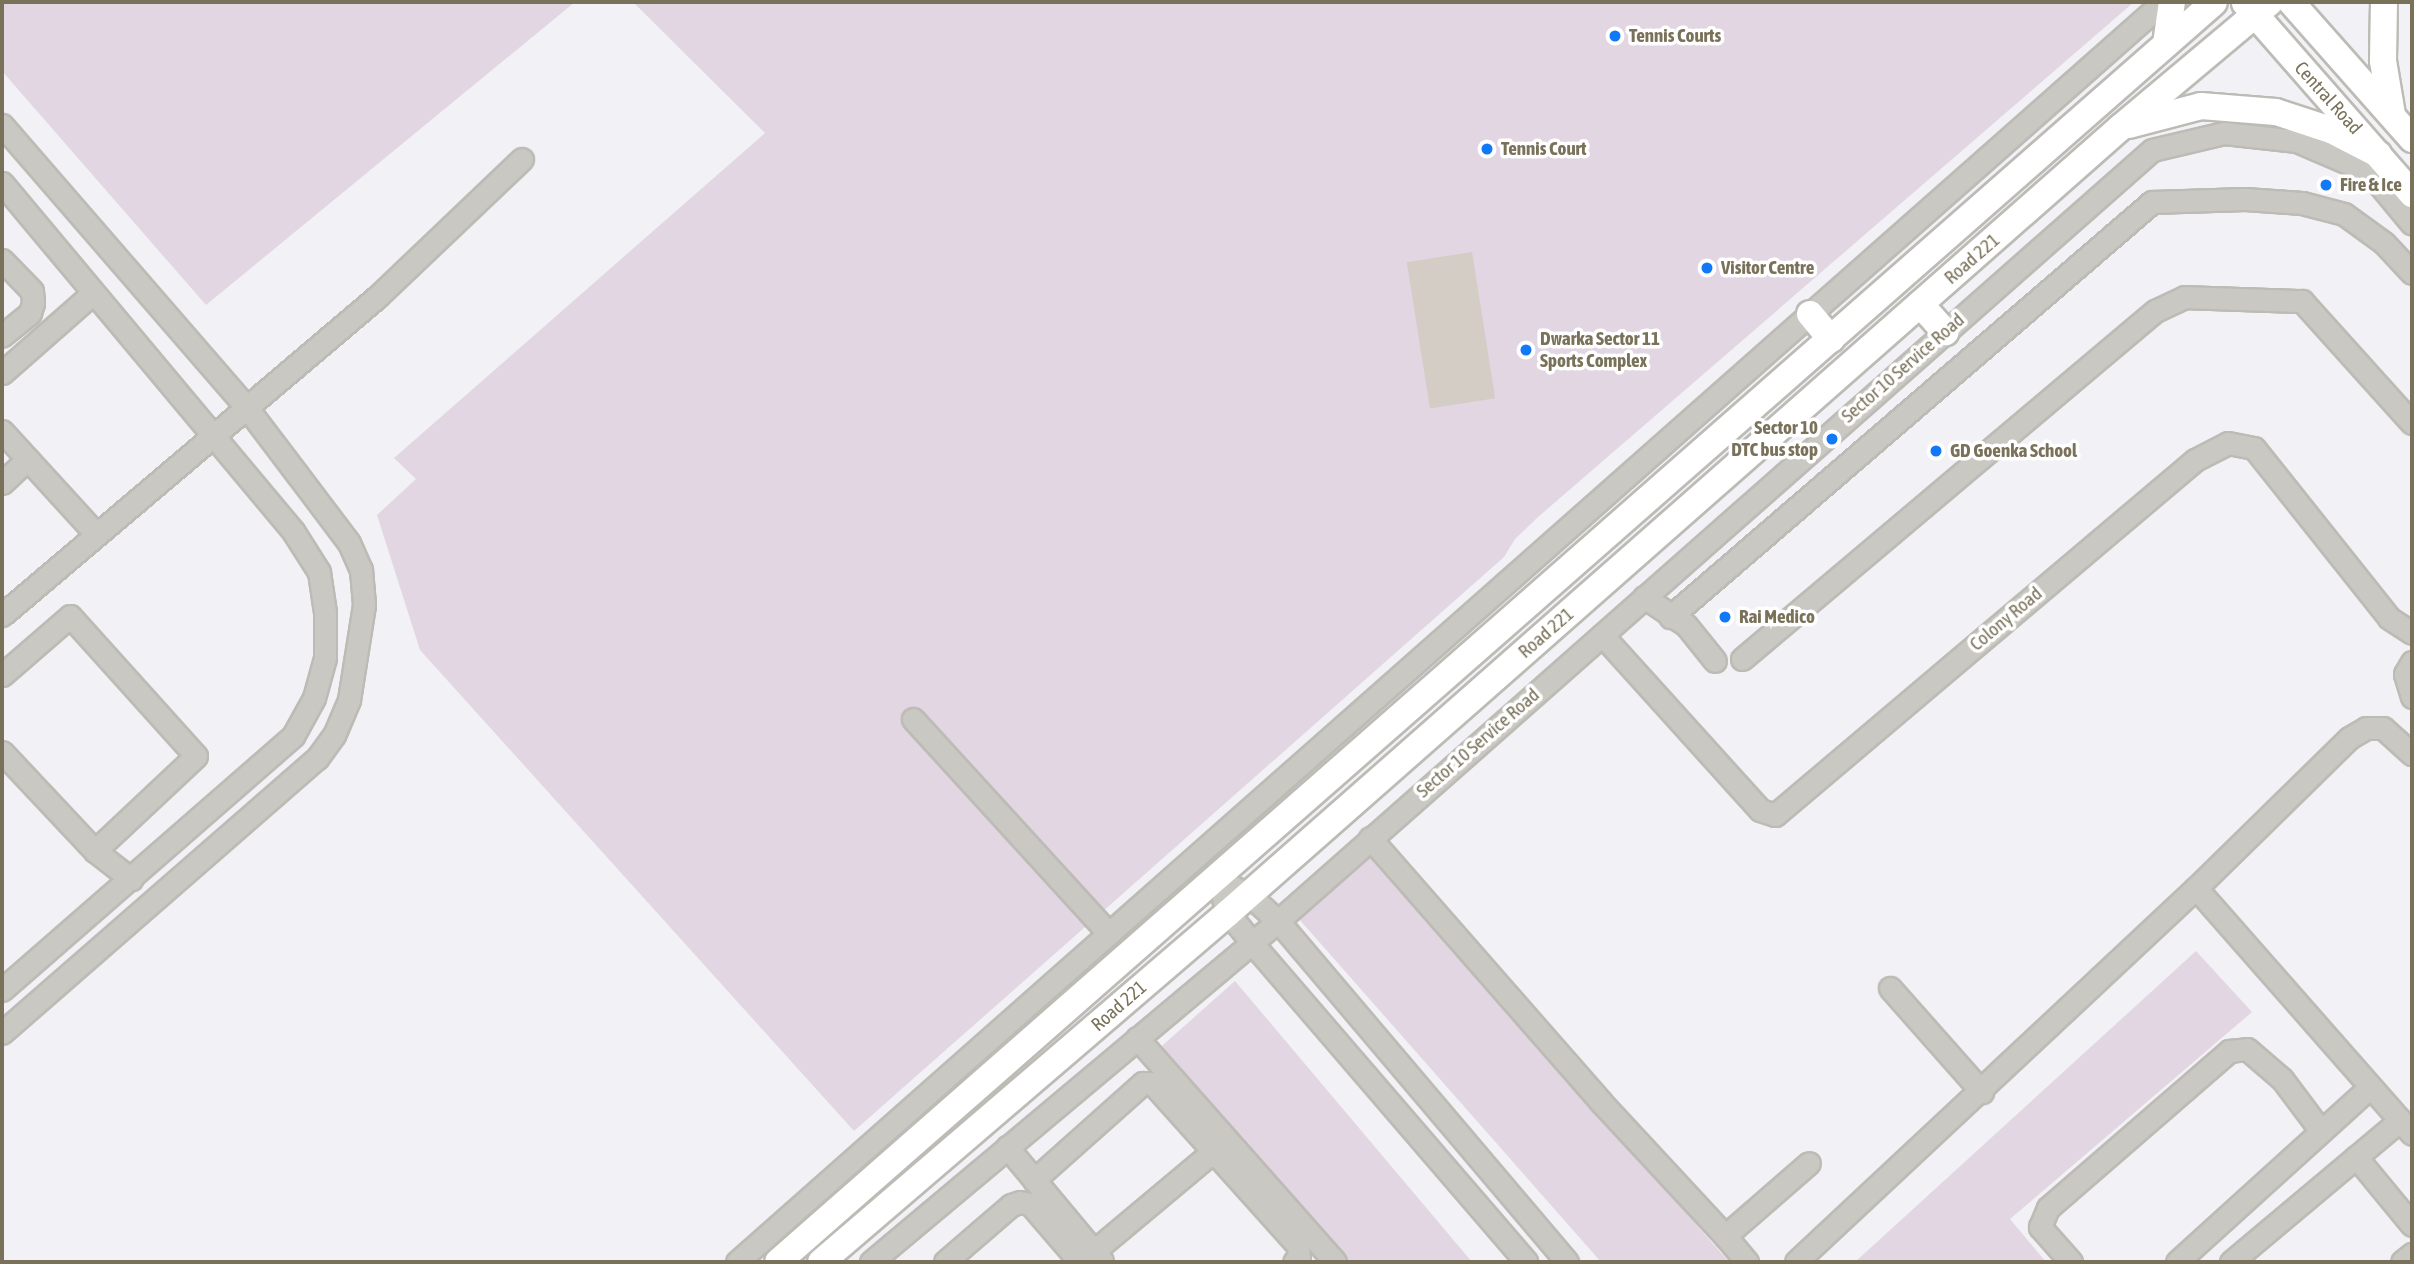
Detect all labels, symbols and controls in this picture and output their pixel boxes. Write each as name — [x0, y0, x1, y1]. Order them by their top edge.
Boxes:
place label: Tennis Courts — [1629, 25, 1721, 47]
marker: Tennis Courts — [1607, 28, 1623, 44]
street label: Central Road — [2289, 57, 2367, 139]
place label: Tennis Court — [1501, 138, 1586, 160]
marker: Tennis Court — [1479, 141, 1495, 157]
place label: Fire & Ice — [2340, 174, 2402, 196]
marker: Fire & Ice — [2318, 177, 2334, 193]
street label: Road 221 — [1940, 229, 2004, 289]
place label: Visitor Centre — [1721, 257, 1814, 279]
marker: Visitor Centre — [1699, 260, 1715, 276]
street label: Sector 10 Service Road — [1837, 308, 1969, 428]
place label: Dwarka Sector 11 Sports Complex — [1540, 328, 1660, 372]
marker: Dwarka Sector 11 Sports Complex — [1518, 342, 1534, 358]
place label: Sector 10 DTC bus stop — [1731, 417, 1818, 461]
marker: Sector 10 DTC bus stop — [1824, 431, 1840, 447]
place label: GD Goenka School — [1950, 440, 2077, 462]
marker: GD Goenka School — [1928, 443, 1944, 459]
street label: Colony Road — [1965, 582, 2047, 656]
street label: Road 221 — [1514, 603, 1578, 663]
place label: Rai Medico — [1739, 606, 1815, 628]
marker: Rai Medico — [1717, 609, 1733, 625]
street label: Sector 10 Service Road — [1412, 683, 1544, 803]
street label: Road 221 — [1087, 976, 1151, 1036]

